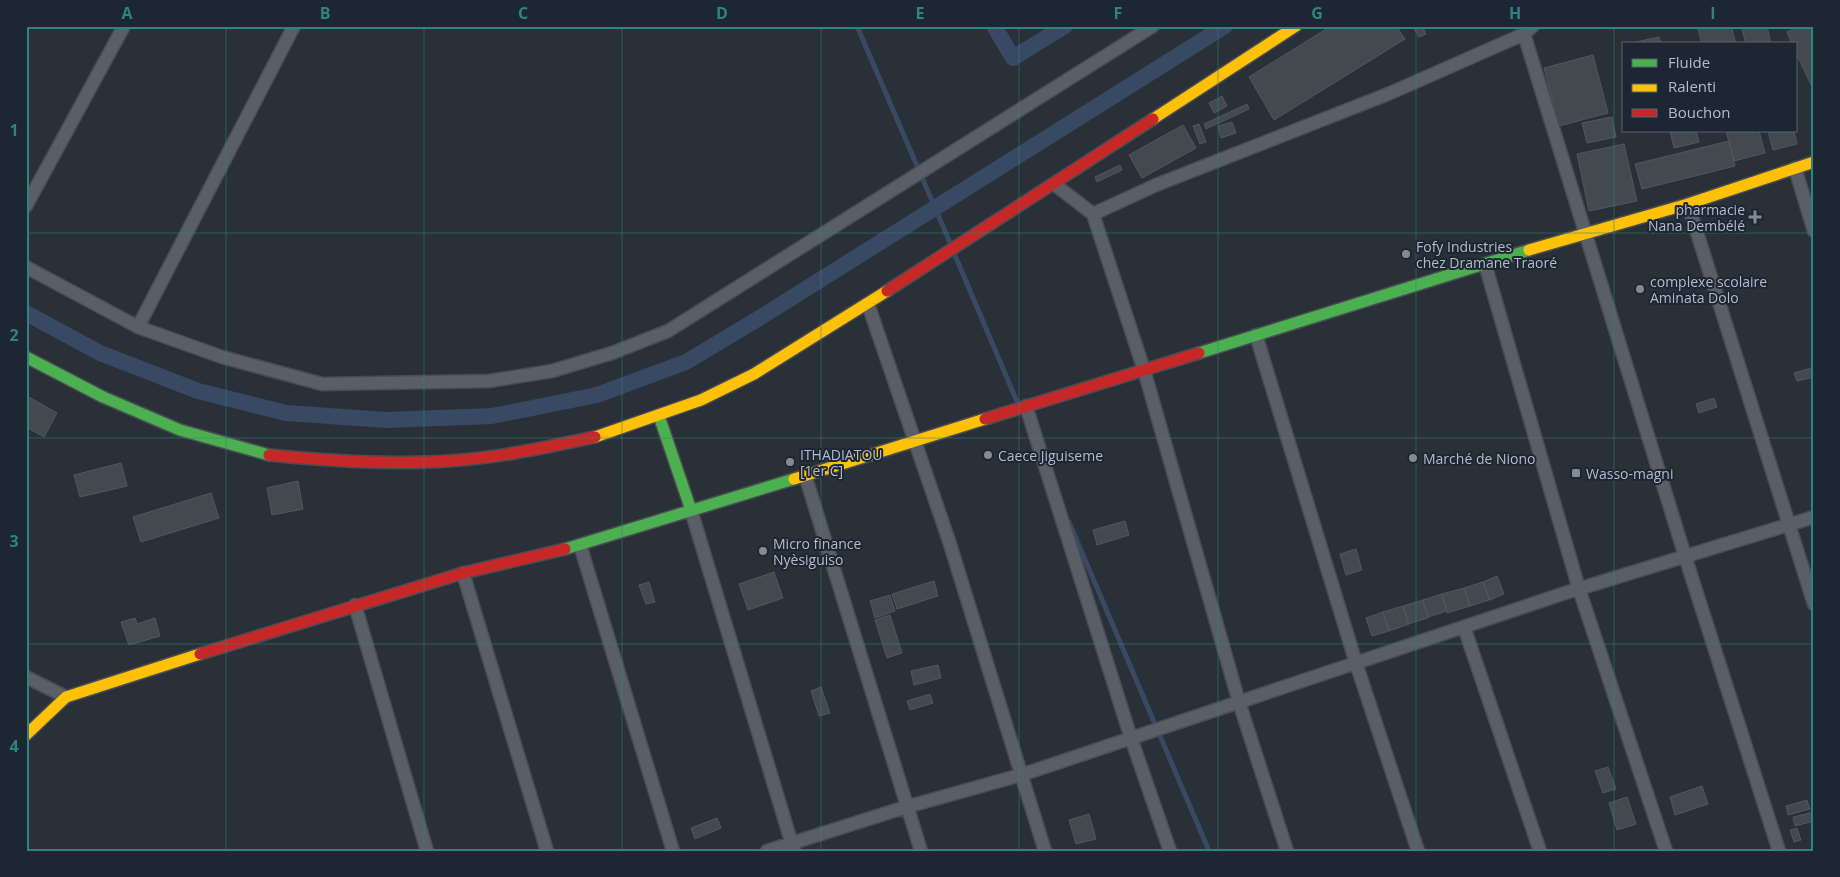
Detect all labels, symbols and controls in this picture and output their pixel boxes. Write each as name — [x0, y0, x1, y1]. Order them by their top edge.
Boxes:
text: A — [121, 2, 133, 24]
text: B — [320, 2, 330, 24]
text: C — [518, 2, 528, 24]
text: D — [716, 2, 728, 24]
text: E — [916, 2, 925, 24]
text: F — [1114, 2, 1122, 24]
text: G — [1311, 2, 1323, 24]
text: H — [1509, 2, 1521, 24]
text: I — [1710, 2, 1716, 24]
legend — [1622, 42, 1798, 132]
text: Fluide — [1668, 52, 1710, 72]
text: Ralenti — [1668, 76, 1716, 96]
text: Bouchon — [1668, 102, 1731, 122]
text: 1 — [9, 119, 19, 141]
place label: pharmacie Nana Dembélé — [1648, 200, 1745, 235]
marker: pharmacie Nana Dembélé — [1749, 211, 1761, 223]
place label: Fofy Industries chez Dramane Traoré — [1416, 237, 1557, 272]
marker: Fofy Industries chez Dramane Traoré — [1400, 248, 1412, 260]
place label: complexe scolaire Aminata Dolo — [1650, 272, 1767, 307]
marker: complexe scolaire Aminata Dolo — [1634, 283, 1646, 295]
text: 2 — [9, 324, 19, 346]
place label: ITHADIATOU [1er C] — [800, 445, 883, 480]
place label: Caece Jiguiseme — [998, 446, 1103, 465]
marker: Caece Jiguiseme — [982, 449, 994, 461]
place label: Marché de Niono — [1423, 449, 1535, 468]
marker: Marché de Niono — [1407, 452, 1419, 464]
marker: ITHADIATOU [1er C] — [784, 456, 796, 468]
place label: Wasso-magni — [1586, 464, 1673, 483]
marker: Wasso-magni — [1570, 467, 1582, 479]
text: 3 — [9, 530, 19, 552]
place label: Micro finance Nyèsiguiso — [773, 534, 862, 569]
marker: Micro finance Nyèsiguiso — [757, 545, 769, 557]
text: 4 — [9, 735, 19, 757]

